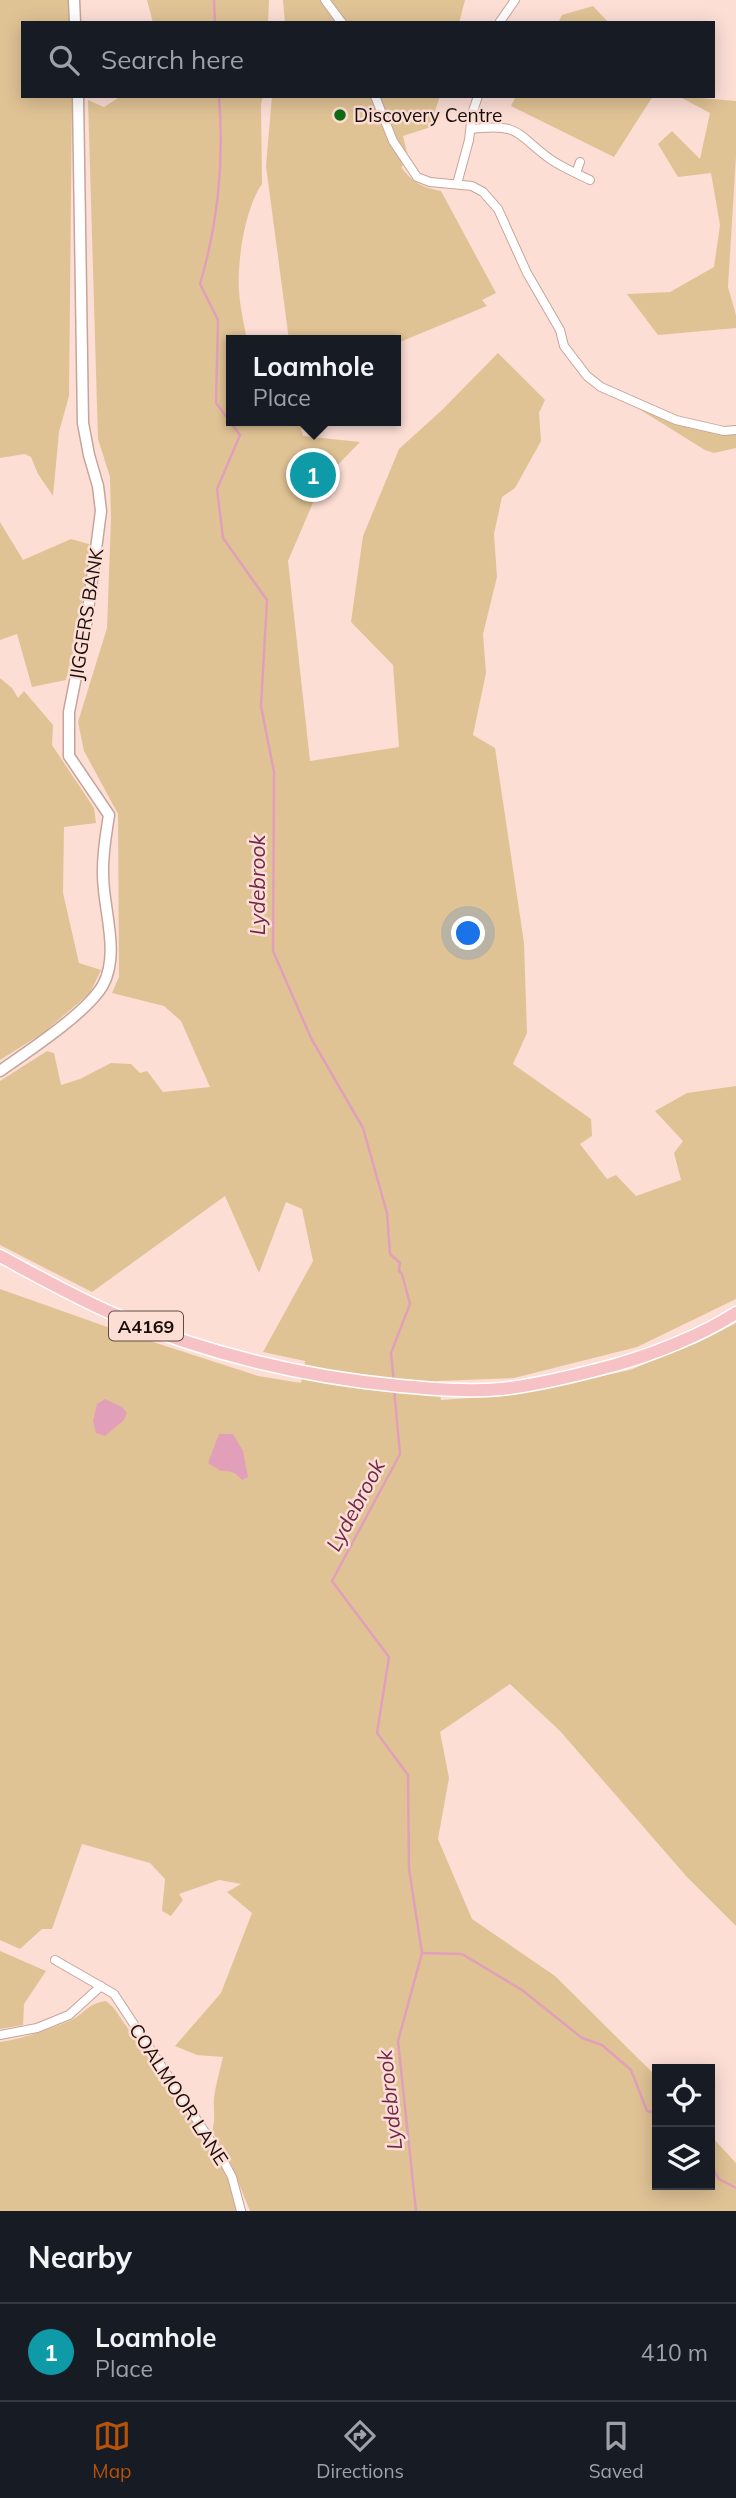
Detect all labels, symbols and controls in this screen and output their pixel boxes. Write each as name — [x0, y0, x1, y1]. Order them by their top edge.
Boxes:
search box — [21, 21, 715, 98]
icon: search — [45, 41, 83, 79]
text: Search here — [101, 43, 244, 76]
place label: Discovery Centre — [354, 103, 502, 127]
marker: Discovery Centre — [332, 107, 348, 123]
popup — [226, 335, 401, 426]
text: Loamhole — [253, 350, 374, 383]
text: Place — [253, 383, 311, 412]
pin: 1 — [290, 449, 336, 501]
street label: JIGGERS BANK — [64, 545, 108, 682]
water label: Lydebrook — [244, 834, 270, 935]
your location — [451, 916, 485, 950]
road number: A4169 — [109, 1311, 183, 1340]
water label: Lydebrook — [320, 1454, 391, 1555]
street label: COALMOOR LANE — [124, 2019, 234, 2169]
water label: Lydebrook — [371, 2048, 407, 2151]
map controls — [652, 2064, 715, 2190]
button: locate — [652, 2064, 715, 2127]
button: layers — [652, 2127, 715, 2190]
text: Nearby — [28, 2238, 132, 2276]
text: Loamhole — [95, 2321, 216, 2354]
text: 1 — [44, 2338, 58, 2367]
text: 410 m — [640, 2338, 708, 2367]
text: Place — [95, 2354, 153, 2383]
tab: Map — [92, 2417, 131, 2483]
tab: Directions — [316, 2417, 404, 2483]
tab: Saved — [589, 2417, 644, 2483]

